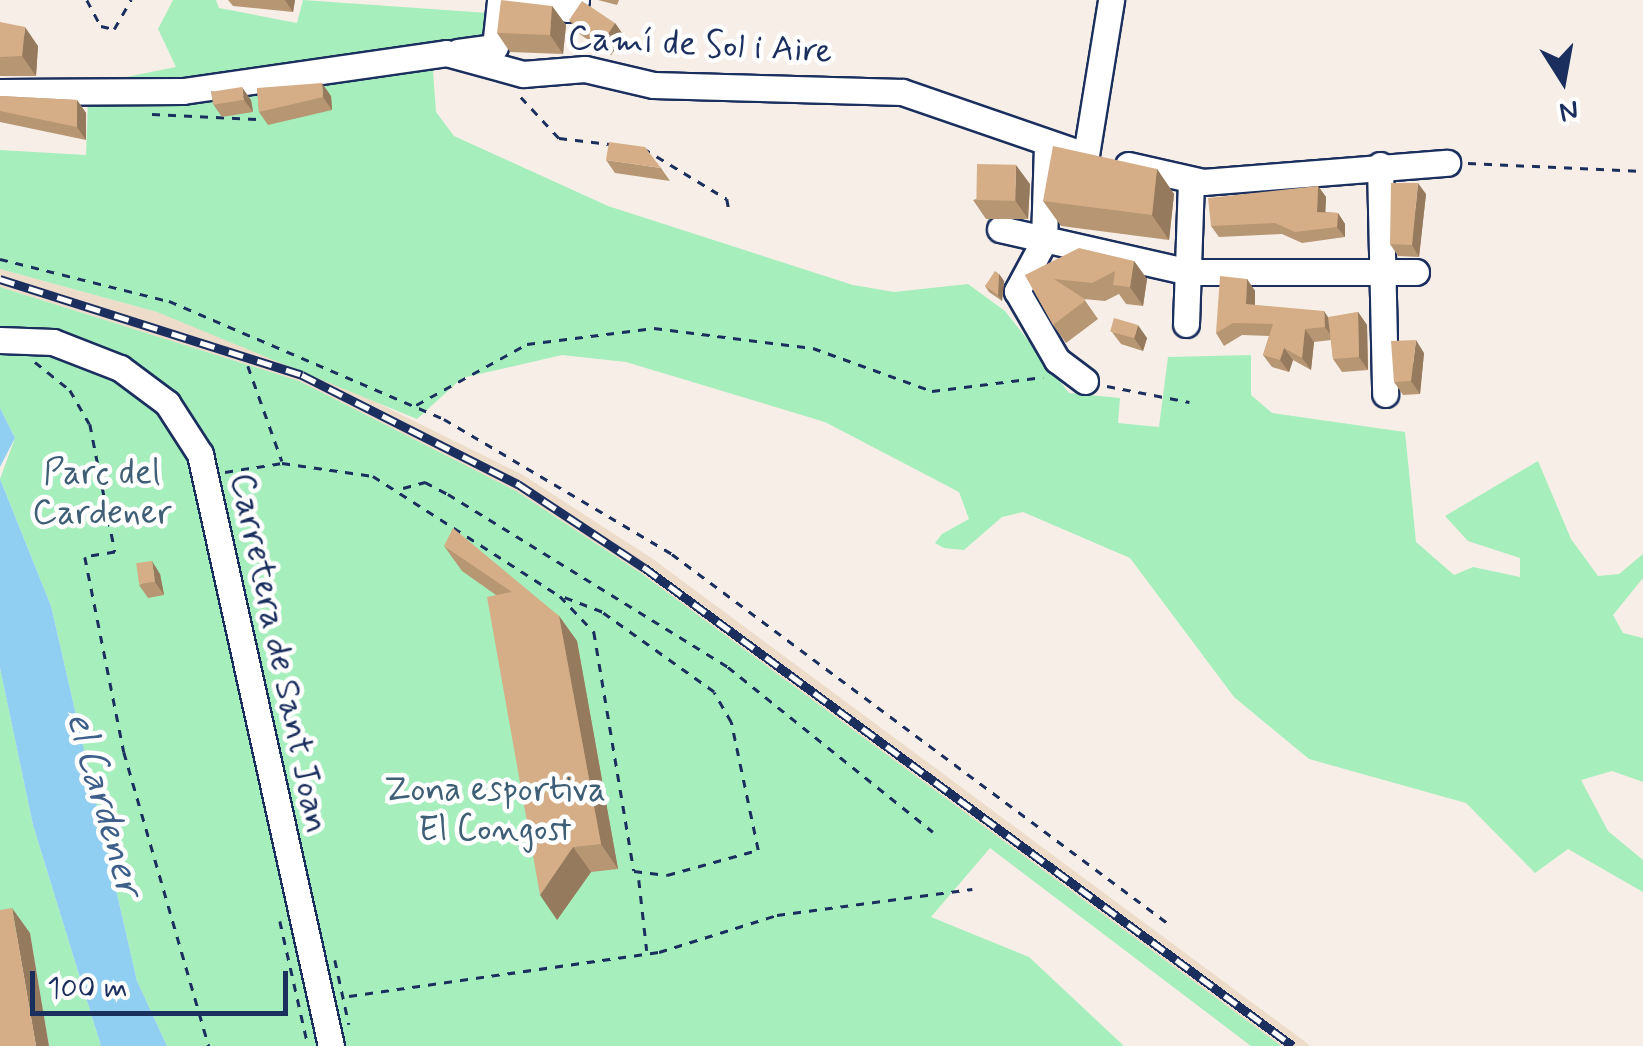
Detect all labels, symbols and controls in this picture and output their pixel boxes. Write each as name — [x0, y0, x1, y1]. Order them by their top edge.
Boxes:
street label: Camí de Sol i Aire — [565, 17, 835, 73]
north arrow — [1513, 30, 1613, 130]
text: N — [1556, 90, 1582, 130]
park label: Parc del Cardener — [32, 452, 172, 534]
street label: Carretera de Sant Joan — [221, 471, 337, 835]
water label: el Cardener — [55, 707, 151, 901]
park label: Zona esportiva El Congost — [384, 769, 606, 851]
scale bar — [35, 951, 292, 1013]
text: 100 m — [47, 969, 128, 1008]

